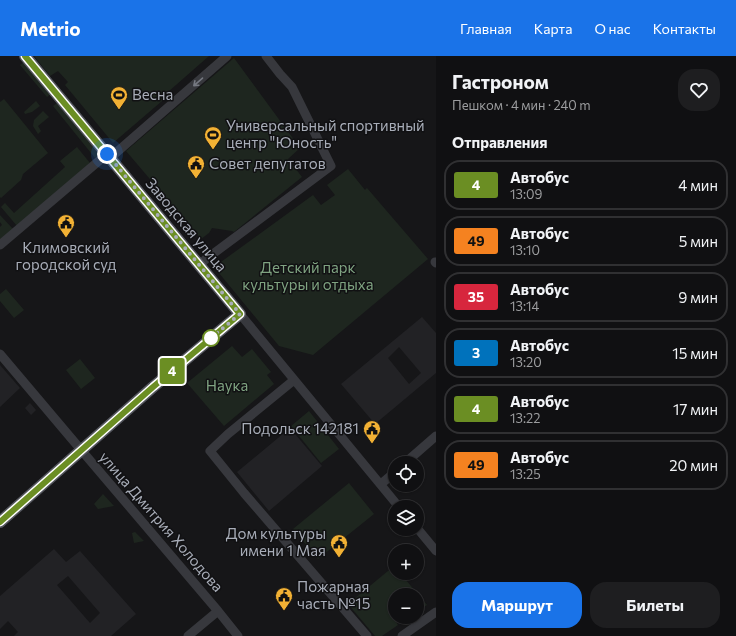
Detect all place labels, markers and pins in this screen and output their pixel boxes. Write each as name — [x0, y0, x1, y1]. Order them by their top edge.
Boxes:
sports icon: Весна — [109, 85, 129, 110]
place label: Весна — [132, 85, 173, 103]
place label: Универсальный спортивный центр "Юность" — [226, 116, 425, 151]
sports icon: Универсальный спортивный центр "Юность" — [203, 125, 223, 150]
public building icon: Совет депутатов — [186, 154, 206, 179]
place label: Совет депутатов — [209, 154, 326, 172]
public building icon: Климовский городской суд — [56, 213, 76, 238]
place label: Климовский городской суд — [16, 238, 117, 273]
unlabelled marker — [202, 329, 220, 347]
place label: Подольск 142181 — [241, 419, 359, 437]
public building icon: Подольск 142181 — [362, 419, 382, 444]
place label: Дом культуры имени 1 Мая — [226, 524, 326, 559]
public building icon: Дом культуры имени 1 Мая — [329, 533, 349, 558]
place label: Пожарная часть №15 — [297, 577, 370, 612]
public building icon: Пожарная часть №15 — [274, 586, 294, 611]

